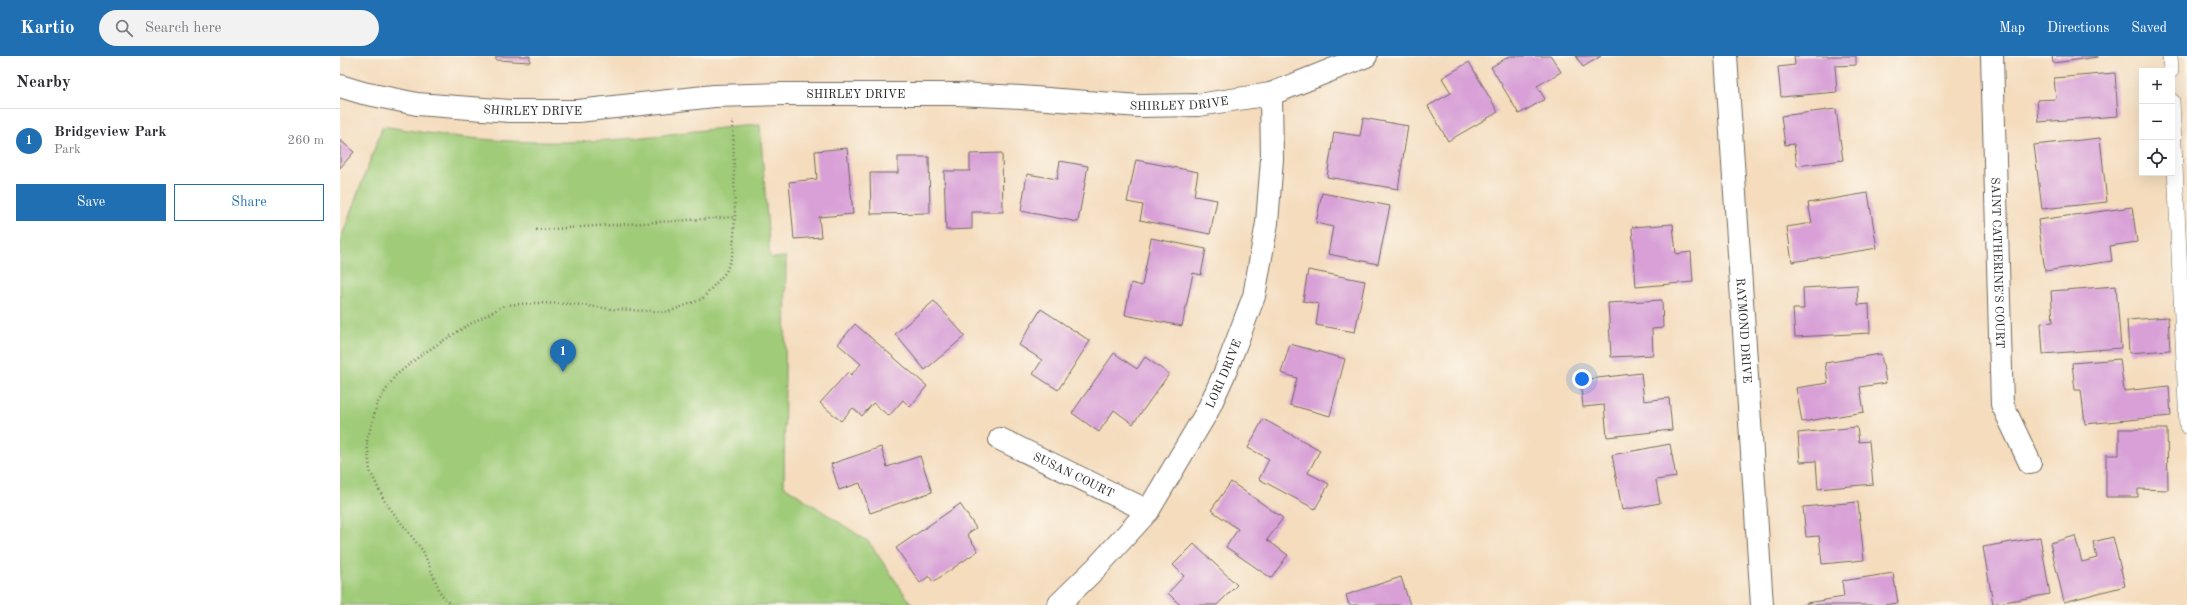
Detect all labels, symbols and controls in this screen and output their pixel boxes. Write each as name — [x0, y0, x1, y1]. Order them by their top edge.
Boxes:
search box — [99, 10, 379, 46]
icon: search — [113, 17, 135, 39]
text: Kartio — [20, 19, 75, 38]
text: Search here — [145, 21, 221, 36]
text: Map — [1999, 21, 2025, 35]
text: Directions — [2047, 21, 2109, 35]
text: Saved — [2131, 21, 2167, 35]
map controls — [2139, 68, 2175, 176]
button: + — [2139, 68, 2175, 104]
text: Nearby — [16, 74, 71, 91]
street label: SHIRLEY DRIVE — [806, 89, 905, 101]
street label: SHIRLEY DRIVE — [1129, 95, 1229, 113]
street label: SHIRLEY DRIVE — [483, 104, 582, 118]
button: − — [2139, 104, 2175, 140]
text: Bridgeview Park — [54, 125, 167, 140]
text: 1 — [25, 134, 33, 147]
text: 260 m — [287, 134, 324, 147]
button: locate — [2139, 140, 2175, 176]
text: Park — [54, 143, 81, 156]
street label: SAINT CATHERINE'S COURT — [1988, 177, 2005, 349]
button: Save — [16, 184, 166, 221]
button: Share — [174, 184, 324, 221]
street label: RAYMOND DRIVE — [1734, 277, 1752, 384]
street label: LORI DRIVE — [1204, 338, 1244, 410]
pin: 1 — [550, 339, 576, 372]
your location — [1572, 369, 1592, 389]
street label: SUSAN COURT — [1031, 451, 1116, 500]

